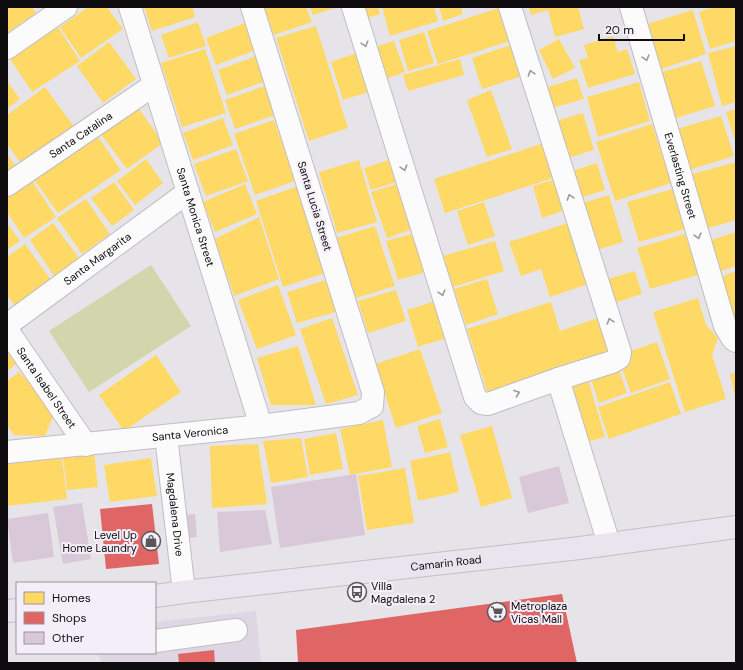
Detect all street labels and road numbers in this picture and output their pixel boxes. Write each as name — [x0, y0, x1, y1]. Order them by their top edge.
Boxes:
street label: Santa Catalina — [46, 109, 115, 161]
street label: Everlasting Street — [661, 131, 700, 221]
street label: Santa Lucia Street — [295, 159, 335, 253]
street label: Santa Monica Street — [174, 166, 218, 268]
street label: Santa Margarita — [61, 229, 134, 288]
street label: Santa Isabel Street — [14, 344, 80, 431]
street label: Santa Veronica — [151, 422, 229, 444]
street label: Magdalena Drive — [163, 472, 187, 557]
street label: Camarin Road — [410, 552, 482, 574]

